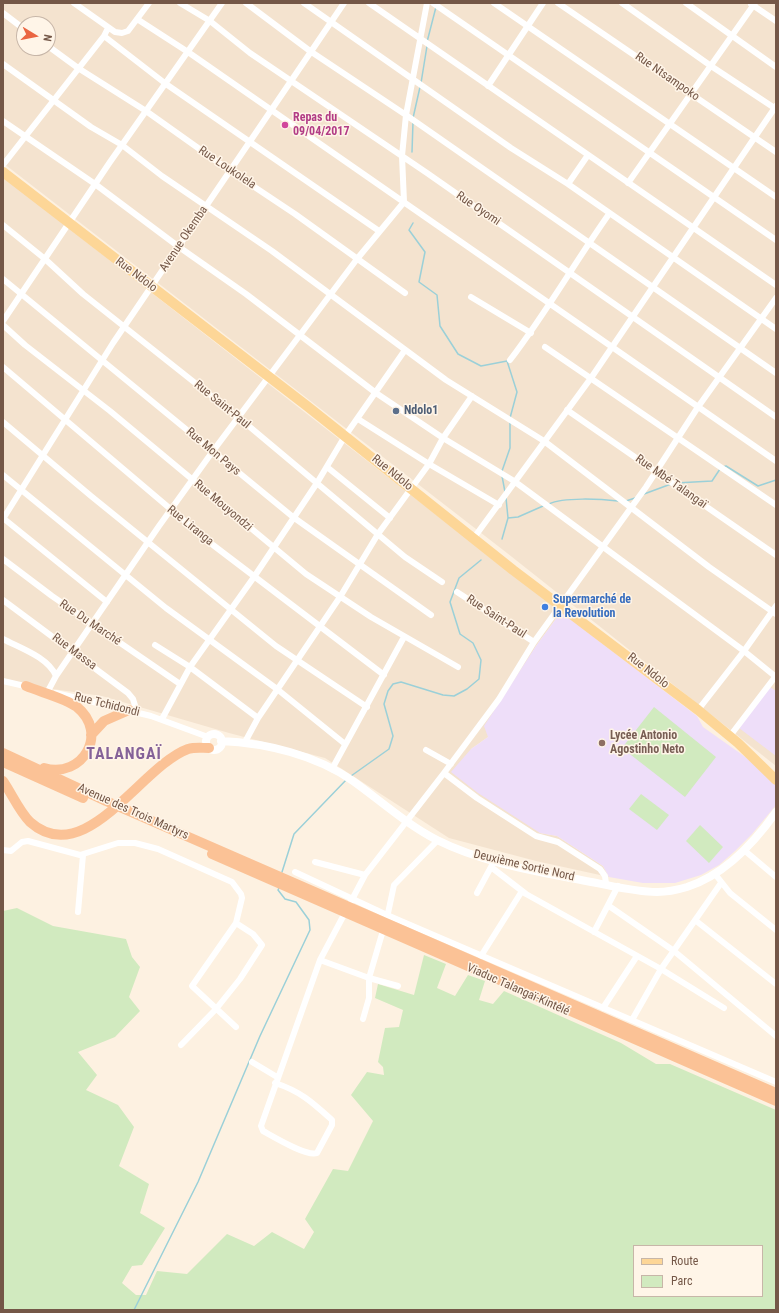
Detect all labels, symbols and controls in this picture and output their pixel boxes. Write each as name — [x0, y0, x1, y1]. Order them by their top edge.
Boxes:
north arrow — [16, 16, 56, 56]
text: N — [40, 34, 54, 42]
street label: Rue Ntsampoko — [632, 50, 702, 104]
place label: Repas du 09/04/2017 — [293, 111, 349, 139]
marker: Repas du 09/04/2017 — [280, 120, 290, 130]
street label: Rue Loukolela — [195, 143, 259, 193]
street label: Rue Oyomi — [453, 189, 503, 229]
street label: Avenue Okemba — [157, 203, 211, 275]
street label: Rue Ndolo — [112, 255, 160, 295]
street label: Rue Saint-Paul — [191, 378, 253, 432]
place label: Ndolo1 — [404, 404, 438, 418]
marker: Ndolo1 — [391, 406, 401, 416]
street label: Rue Mon Pays — [183, 425, 243, 479]
street label: Rue Ndolo — [369, 452, 415, 494]
street label: Rue Mbé Talangaï — [632, 452, 710, 512]
street label: Rue Mouyondzi — [191, 477, 255, 535]
street label: Rue Liranga — [164, 503, 216, 549]
street label: Rue Saint-Paul — [463, 592, 529, 642]
place label: Supermarché de la Revolution — [553, 593, 631, 621]
street label: Rue Du Marché — [56, 597, 124, 649]
marker: Supermarché de la Revolution — [540, 602, 550, 612]
street label: Rue Massa — [49, 631, 99, 673]
street label: Rue Ndolo — [624, 650, 672, 692]
street label: Rue Tchidondi — [73, 690, 141, 720]
place label: Lycée Antonio Agostinho Neto — [610, 729, 684, 757]
marker: Lycée Antonio Agostinho Neto — [597, 738, 607, 748]
district label: TALANGAÏ — [86, 745, 162, 765]
street label: Avenue des Trois Martyrs — [75, 781, 191, 843]
street label: Deuxième Sortie Nord — [472, 847, 576, 885]
street label: Viaduc Talangaï-Kintélé — [464, 961, 572, 1019]
legend — [633, 1245, 763, 1297]
text: Route — [671, 1254, 698, 1268]
text: Parc — [671, 1274, 692, 1288]

